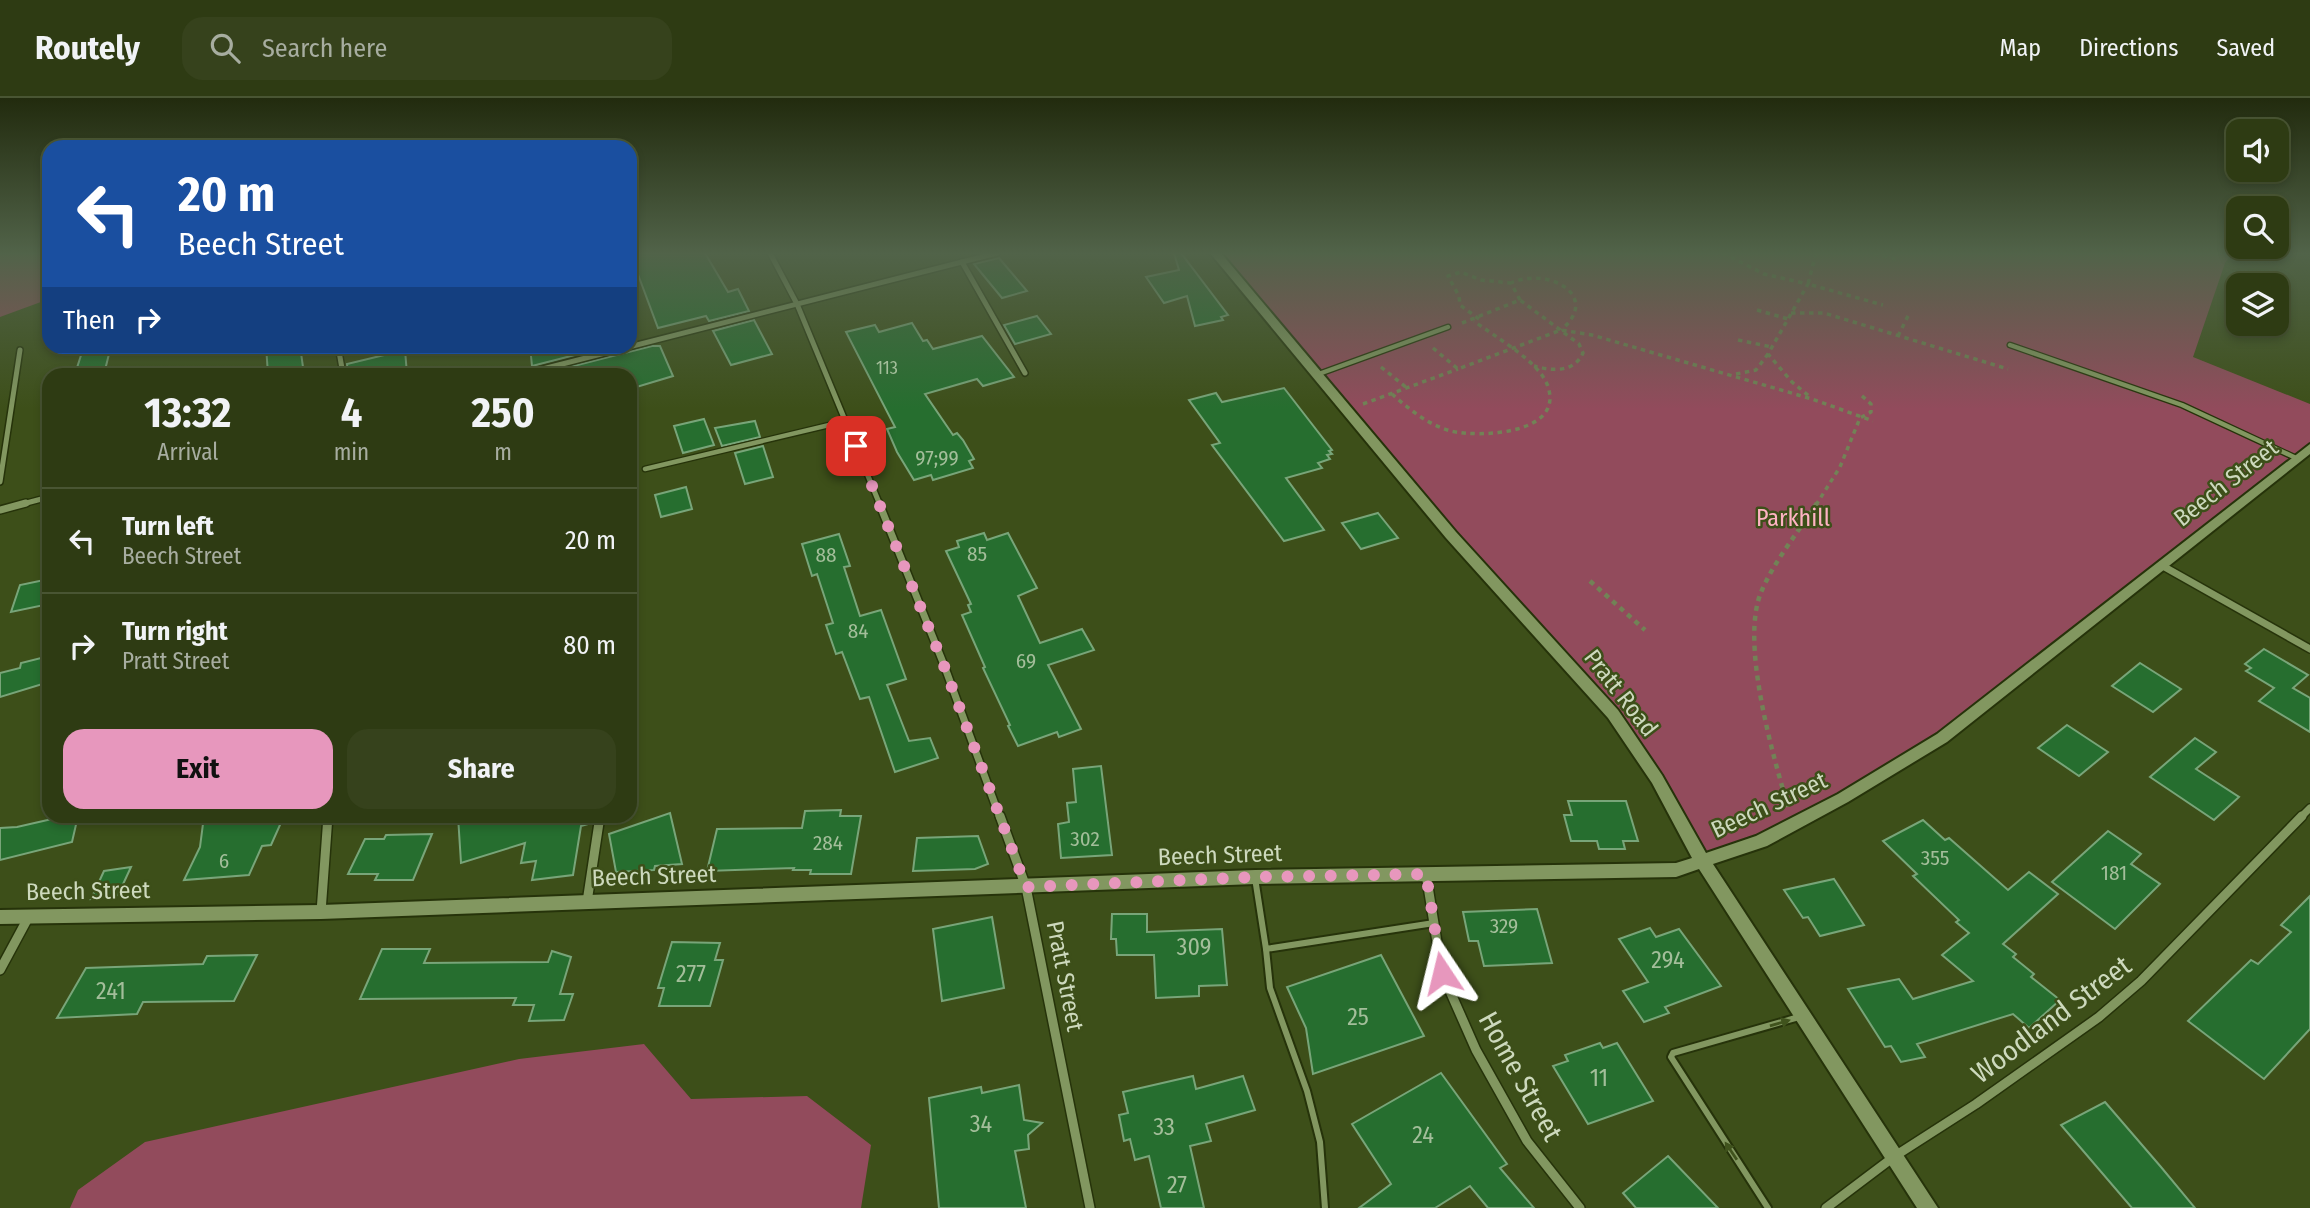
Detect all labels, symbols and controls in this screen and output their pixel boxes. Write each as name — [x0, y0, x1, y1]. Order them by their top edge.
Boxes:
search box — [182, 17, 672, 80]
text: Routely — [35, 28, 140, 68]
icon: search — [206, 29, 244, 67]
text: Search here — [262, 33, 387, 64]
text: Map — [2000, 34, 2041, 62]
text: Directions — [2079, 34, 2178, 62]
text: Saved — [2216, 34, 2275, 62]
map controls — [2226, 119, 2289, 336]
button: sound — [2226, 119, 2289, 182]
text: 20 m — [178, 165, 275, 224]
icon: left — [63, 168, 154, 259]
button: search — [2226, 196, 2289, 259]
text: Beech Street — [178, 225, 344, 263]
button: layers — [2226, 273, 2289, 336]
icon: right — [129, 301, 167, 339]
text: Then — [63, 305, 115, 336]
house number: 113 — [876, 357, 898, 379]
text: 13:32 — [144, 388, 231, 438]
text: 4 — [341, 388, 362, 438]
text: 250 — [472, 388, 535, 438]
pin — [826, 416, 886, 476]
icon: arrive — [837, 427, 875, 465]
street label: Beech Street — [2168, 434, 2284, 532]
text: Arrival — [157, 438, 218, 466]
text: min — [334, 438, 369, 466]
text: m — [494, 438, 512, 466]
house number: 97;99 — [915, 445, 959, 471]
park label: Parkhill — [1756, 504, 1830, 532]
text: Turn left — [122, 511, 214, 542]
icon: left — [63, 522, 101, 560]
text: 20 m — [565, 525, 616, 556]
house number: 85 — [967, 541, 987, 567]
text: Beech Street — [122, 542, 241, 570]
house number: 88 — [816, 542, 837, 568]
text: Turn right — [122, 616, 228, 647]
house number: 84 — [848, 618, 868, 644]
icon: right — [63, 627, 101, 665]
text: 80 m — [563, 630, 616, 661]
street label: Pratt Road — [1578, 644, 1664, 742]
text: Pratt Street — [122, 647, 229, 675]
house number: 69 — [1016, 648, 1036, 674]
button: Exit — [63, 729, 333, 809]
button: Share — [347, 729, 616, 809]
street label: Beech Street — [1707, 766, 1831, 844]
house number: 302 — [1070, 826, 1100, 852]
house number: 284 — [813, 830, 843, 856]
street label: Beech Street — [1157, 839, 1283, 871]
house number: 355 — [1921, 845, 1949, 871]
house number: 6 — [219, 848, 229, 874]
street label: Beech Street — [591, 860, 717, 892]
house number: 181 — [2101, 860, 2127, 886]
street label: Beech Street — [26, 876, 151, 906]
house number: 329 — [1490, 913, 1518, 939]
street label: Pratt Street — [1041, 918, 1089, 1034]
house number: 309 — [1177, 933, 1211, 961]
position arrow — [1405, 936, 1479, 1010]
house number: 294 — [1651, 946, 1685, 974]
street label: Woodland Street — [1965, 948, 2138, 1090]
house number: 277 — [676, 960, 706, 988]
house number: 241 — [96, 977, 126, 1005]
house number: 25 — [1347, 1003, 1369, 1031]
street label: Home Street — [1472, 1006, 1570, 1147]
one-way arrow — [1770, 1017, 1791, 1027]
house number: 11 — [1590, 1064, 1608, 1092]
house number: 34 — [970, 1110, 992, 1138]
house number: 33 — [1153, 1113, 1175, 1141]
house number: 24 — [1412, 1121, 1434, 1149]
one-way arrow — [1724, 1141, 1737, 1161]
house number: 27 — [1167, 1171, 1187, 1199]

